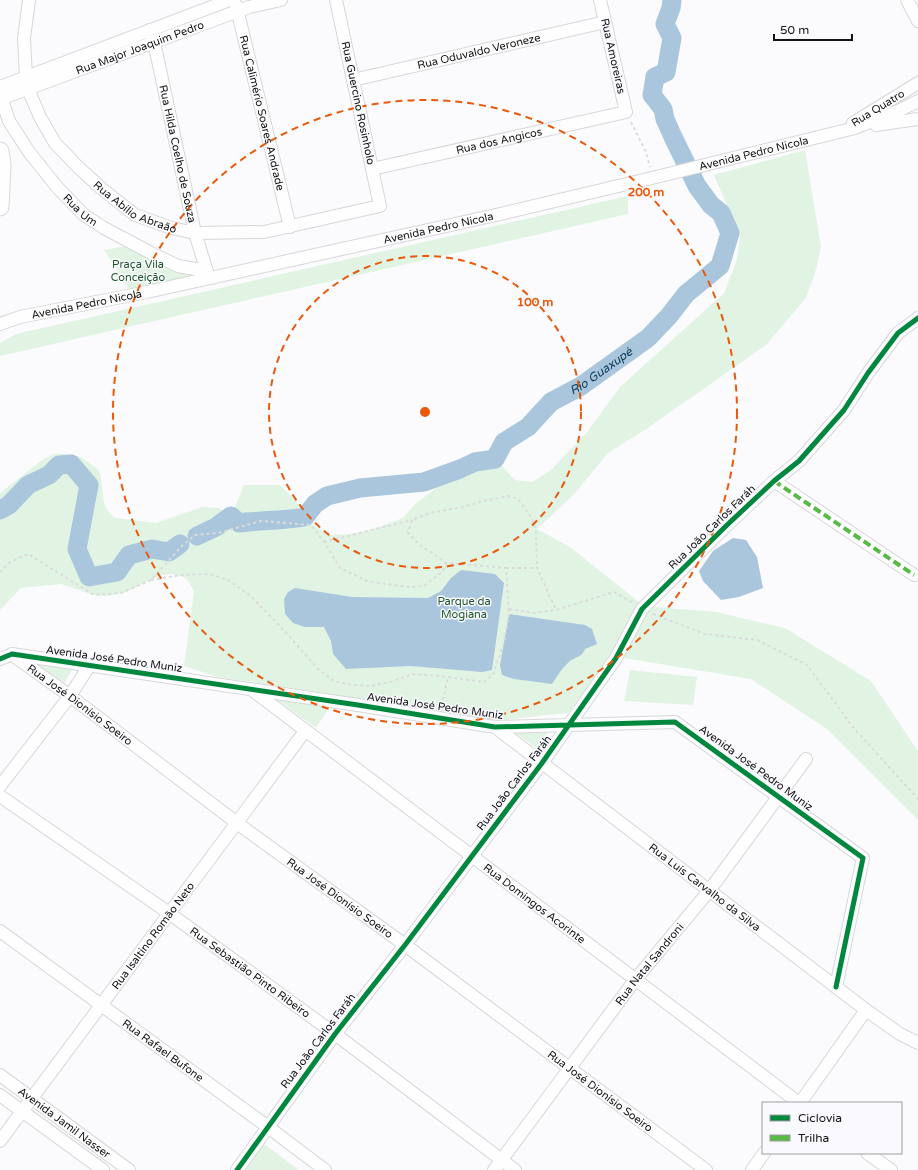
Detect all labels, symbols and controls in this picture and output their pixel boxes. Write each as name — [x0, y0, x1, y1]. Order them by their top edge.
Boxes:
scale bar — [774, 16, 852, 42]
street label: Rua Amoreiras — [598, 17, 628, 95]
street label: Rua Major Joaquim Pedro — [74, 18, 206, 77]
text: 50 m — [780, 23, 809, 37]
street label: Rua Oduvaldo Veroneze — [416, 31, 542, 72]
street label: Rua Calimério Soares Andrade — [237, 34, 287, 192]
street label: Rua Guercino Rosinholo — [339, 40, 377, 166]
street label: Rua Hilda Coelho de Souza — [157, 84, 199, 224]
street label: Rua Quatro — [849, 86, 907, 129]
street label: Rua dos Angicos — [455, 125, 543, 156]
street label: Avenida Pedro Nicola — [698, 133, 810, 173]
street label: Rua Abílio Abraão — [91, 178, 178, 235]
text: 200 m — [628, 185, 664, 199]
street label: Rua Um — [61, 191, 100, 229]
street label: Avenida Pedro Nicola — [382, 209, 495, 246]
park label: Praça Vila Conceição — [111, 258, 165, 284]
street label: Avenida Pedro Nicola — [30, 287, 143, 321]
text: 100 m — [517, 295, 553, 309]
water label: Rio Guaxupé — [567, 344, 636, 398]
centre of rings — [418, 405, 432, 419]
street label: Rua João Carlos Faráh — [666, 482, 758, 572]
park label: Parque da Mogiana — [437, 595, 491, 621]
street label: Avenida José Pedro Muniz — [45, 643, 183, 675]
street label: Rua José Dionísio Soeiro — [25, 661, 136, 748]
street label: Avenida José Pedro Muniz — [366, 690, 504, 722]
street label: Avenida José Pedro Muniz — [697, 722, 816, 814]
street label: Rua João Carlos Faráh — [474, 733, 554, 833]
street label: Rua Luís Carvalho da Silva — [647, 840, 763, 934]
street label: Rua José Dionísio Soeiro — [285, 855, 396, 941]
street label: Rua Domingos Acorinte — [481, 861, 588, 946]
street label: Rua Isaltino Romão Neto — [109, 879, 197, 992]
street label: Rua Natal Sandroni — [612, 920, 686, 1007]
street label: Rua Sebastião Pinto Ribeiro — [188, 924, 313, 1020]
street label: Rua João Carlos Faráh — [278, 991, 358, 1091]
street label: Rua Rafael Bufone — [120, 1016, 206, 1084]
street label: Rua José Dionísio Soeiro — [545, 1047, 656, 1135]
street label: Avenida Jamil Nasser — [16, 1084, 114, 1161]
legend — [762, 1102, 902, 1154]
text: Ciclovia — [798, 1111, 842, 1125]
text: Trilha — [798, 1131, 829, 1145]

